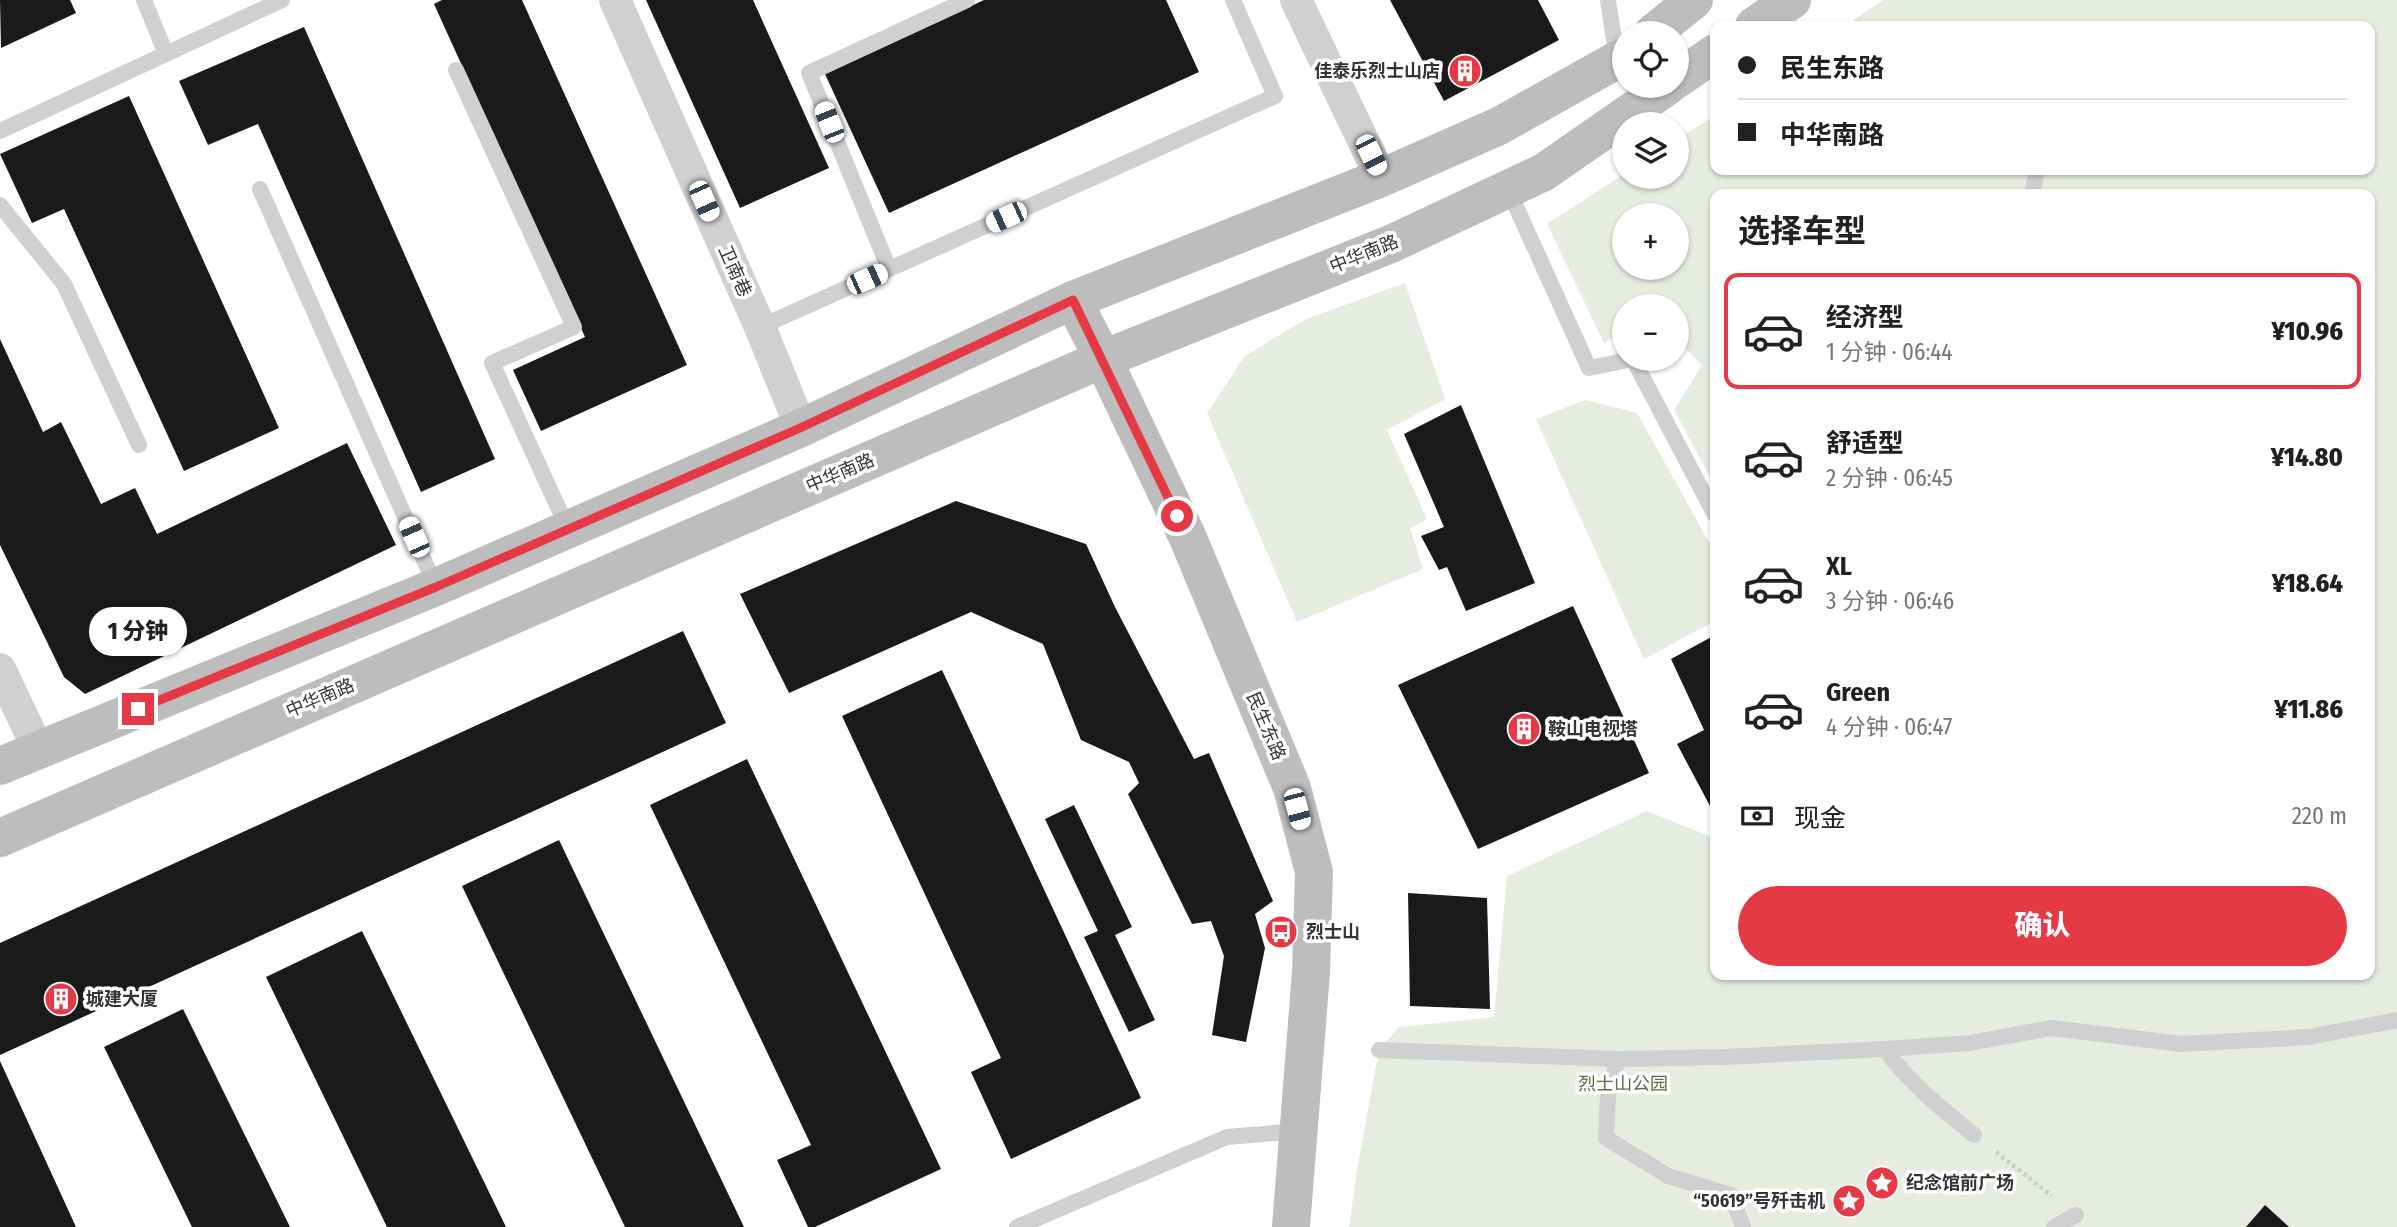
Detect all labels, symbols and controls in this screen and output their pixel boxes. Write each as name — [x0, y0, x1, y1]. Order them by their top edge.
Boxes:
map controls — [1612, 21, 1689, 371]
button: locate — [1612, 21, 1689, 98]
building icon: 佳泰乐烈士山店 — [1446, 52, 1484, 90]
text: 民生东路 — [1780, 53, 1884, 84]
place label: 佳泰乐烈士山店 — [1314, 60, 1440, 82]
car — [812, 99, 847, 145]
button: layers — [1612, 112, 1689, 189]
text: 中华南路 — [1780, 120, 1884, 151]
car — [1353, 132, 1390, 178]
car — [686, 178, 723, 224]
car — [983, 199, 1030, 235]
button: + — [1612, 203, 1689, 280]
text: 选择车型 — [1738, 212, 1866, 250]
street label: 中华南路 — [1327, 230, 1401, 278]
street label: 卫南巷 — [714, 242, 756, 300]
car — [844, 261, 891, 297]
button: − — [1612, 294, 1689, 371]
icon: car — [1742, 300, 1805, 363]
text: 经济型 — [1826, 302, 1904, 333]
text: ¥10.96 — [2271, 316, 2343, 347]
text: 1 分钟 · 06:44 — [1826, 338, 1952, 366]
icon: car — [1742, 426, 1805, 489]
text: 舒适型 — [1826, 428, 1904, 459]
text: ¥14.80 — [2271, 442, 2343, 473]
street label: 中华南路 — [803, 449, 877, 497]
text: 2 分钟 · 06:45 — [1826, 464, 1953, 492]
route start — [1161, 500, 1193, 532]
car — [396, 514, 433, 560]
text: XL — [1826, 551, 1852, 582]
icon: car — [1742, 552, 1805, 615]
text: ¥18.64 — [2272, 568, 2343, 599]
text: 3 分钟 · 06:46 — [1826, 587, 1954, 615]
callout: 1 分钟 — [89, 608, 187, 656]
text: 1 分钟 — [108, 617, 168, 645]
street label: 中华南路 — [283, 674, 357, 722]
text: Green — [1826, 677, 1890, 708]
icon: car — [1742, 678, 1805, 741]
street label: 民生东路 — [1242, 689, 1290, 763]
route end — [122, 693, 154, 725]
text: ¥11.86 — [2274, 694, 2343, 725]
building icon: 鞍山电视塔 — [1505, 710, 1543, 748]
text: 4 分钟 · 06:47 — [1826, 713, 1952, 741]
place label: 鞍山电视塔 — [1548, 718, 1638, 740]
car — [1282, 786, 1313, 832]
icon: cash — [1738, 797, 1776, 835]
text: 220 m — [2292, 802, 2347, 830]
text: 现金 — [1794, 803, 1846, 834]
button: 确认 — [1738, 886, 2347, 966]
bus stop icon: 烈士山 — [1262, 913, 1300, 951]
place label: 烈士山 — [1306, 921, 1360, 943]
building icon: 城建大厦 — [42, 980, 80, 1018]
place label: 城建大厦 — [86, 988, 158, 1010]
park label: 烈士山公园 — [1578, 1073, 1668, 1095]
place icon: 纪念馆前广场 — [1863, 1164, 1901, 1202]
place label: 纪念馆前广场 — [1906, 1172, 2014, 1194]
place icon: “50619”号歼击机 — [1830, 1182, 1868, 1220]
place label: “50619”号歼击机 — [1693, 1190, 1825, 1212]

